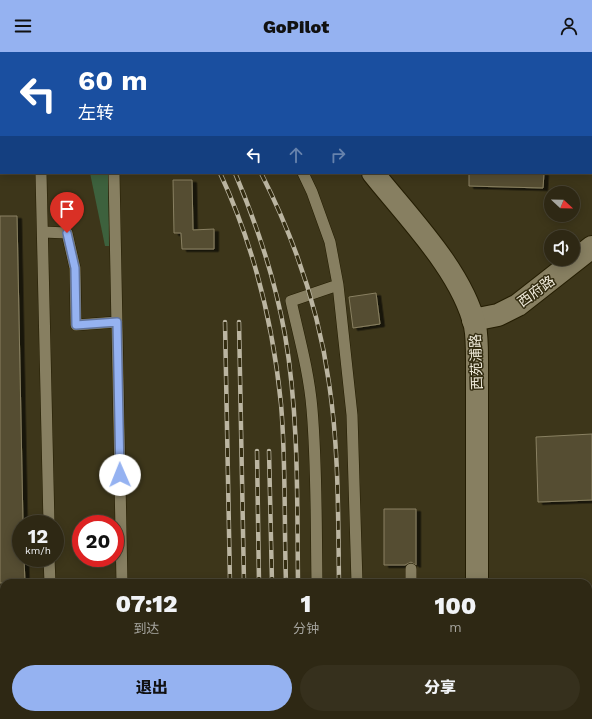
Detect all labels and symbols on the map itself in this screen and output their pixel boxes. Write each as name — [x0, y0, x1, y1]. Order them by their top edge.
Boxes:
north arrow — [544, 186, 580, 222]
pin — [50, 192, 84, 233]
street label: 西府路 — [514, 272, 558, 310]
street label: 西苑浦路 — [467, 334, 485, 390]
position arrow — [99, 454, 141, 496]
speed limit sign: 20 — [72, 515, 124, 567]

